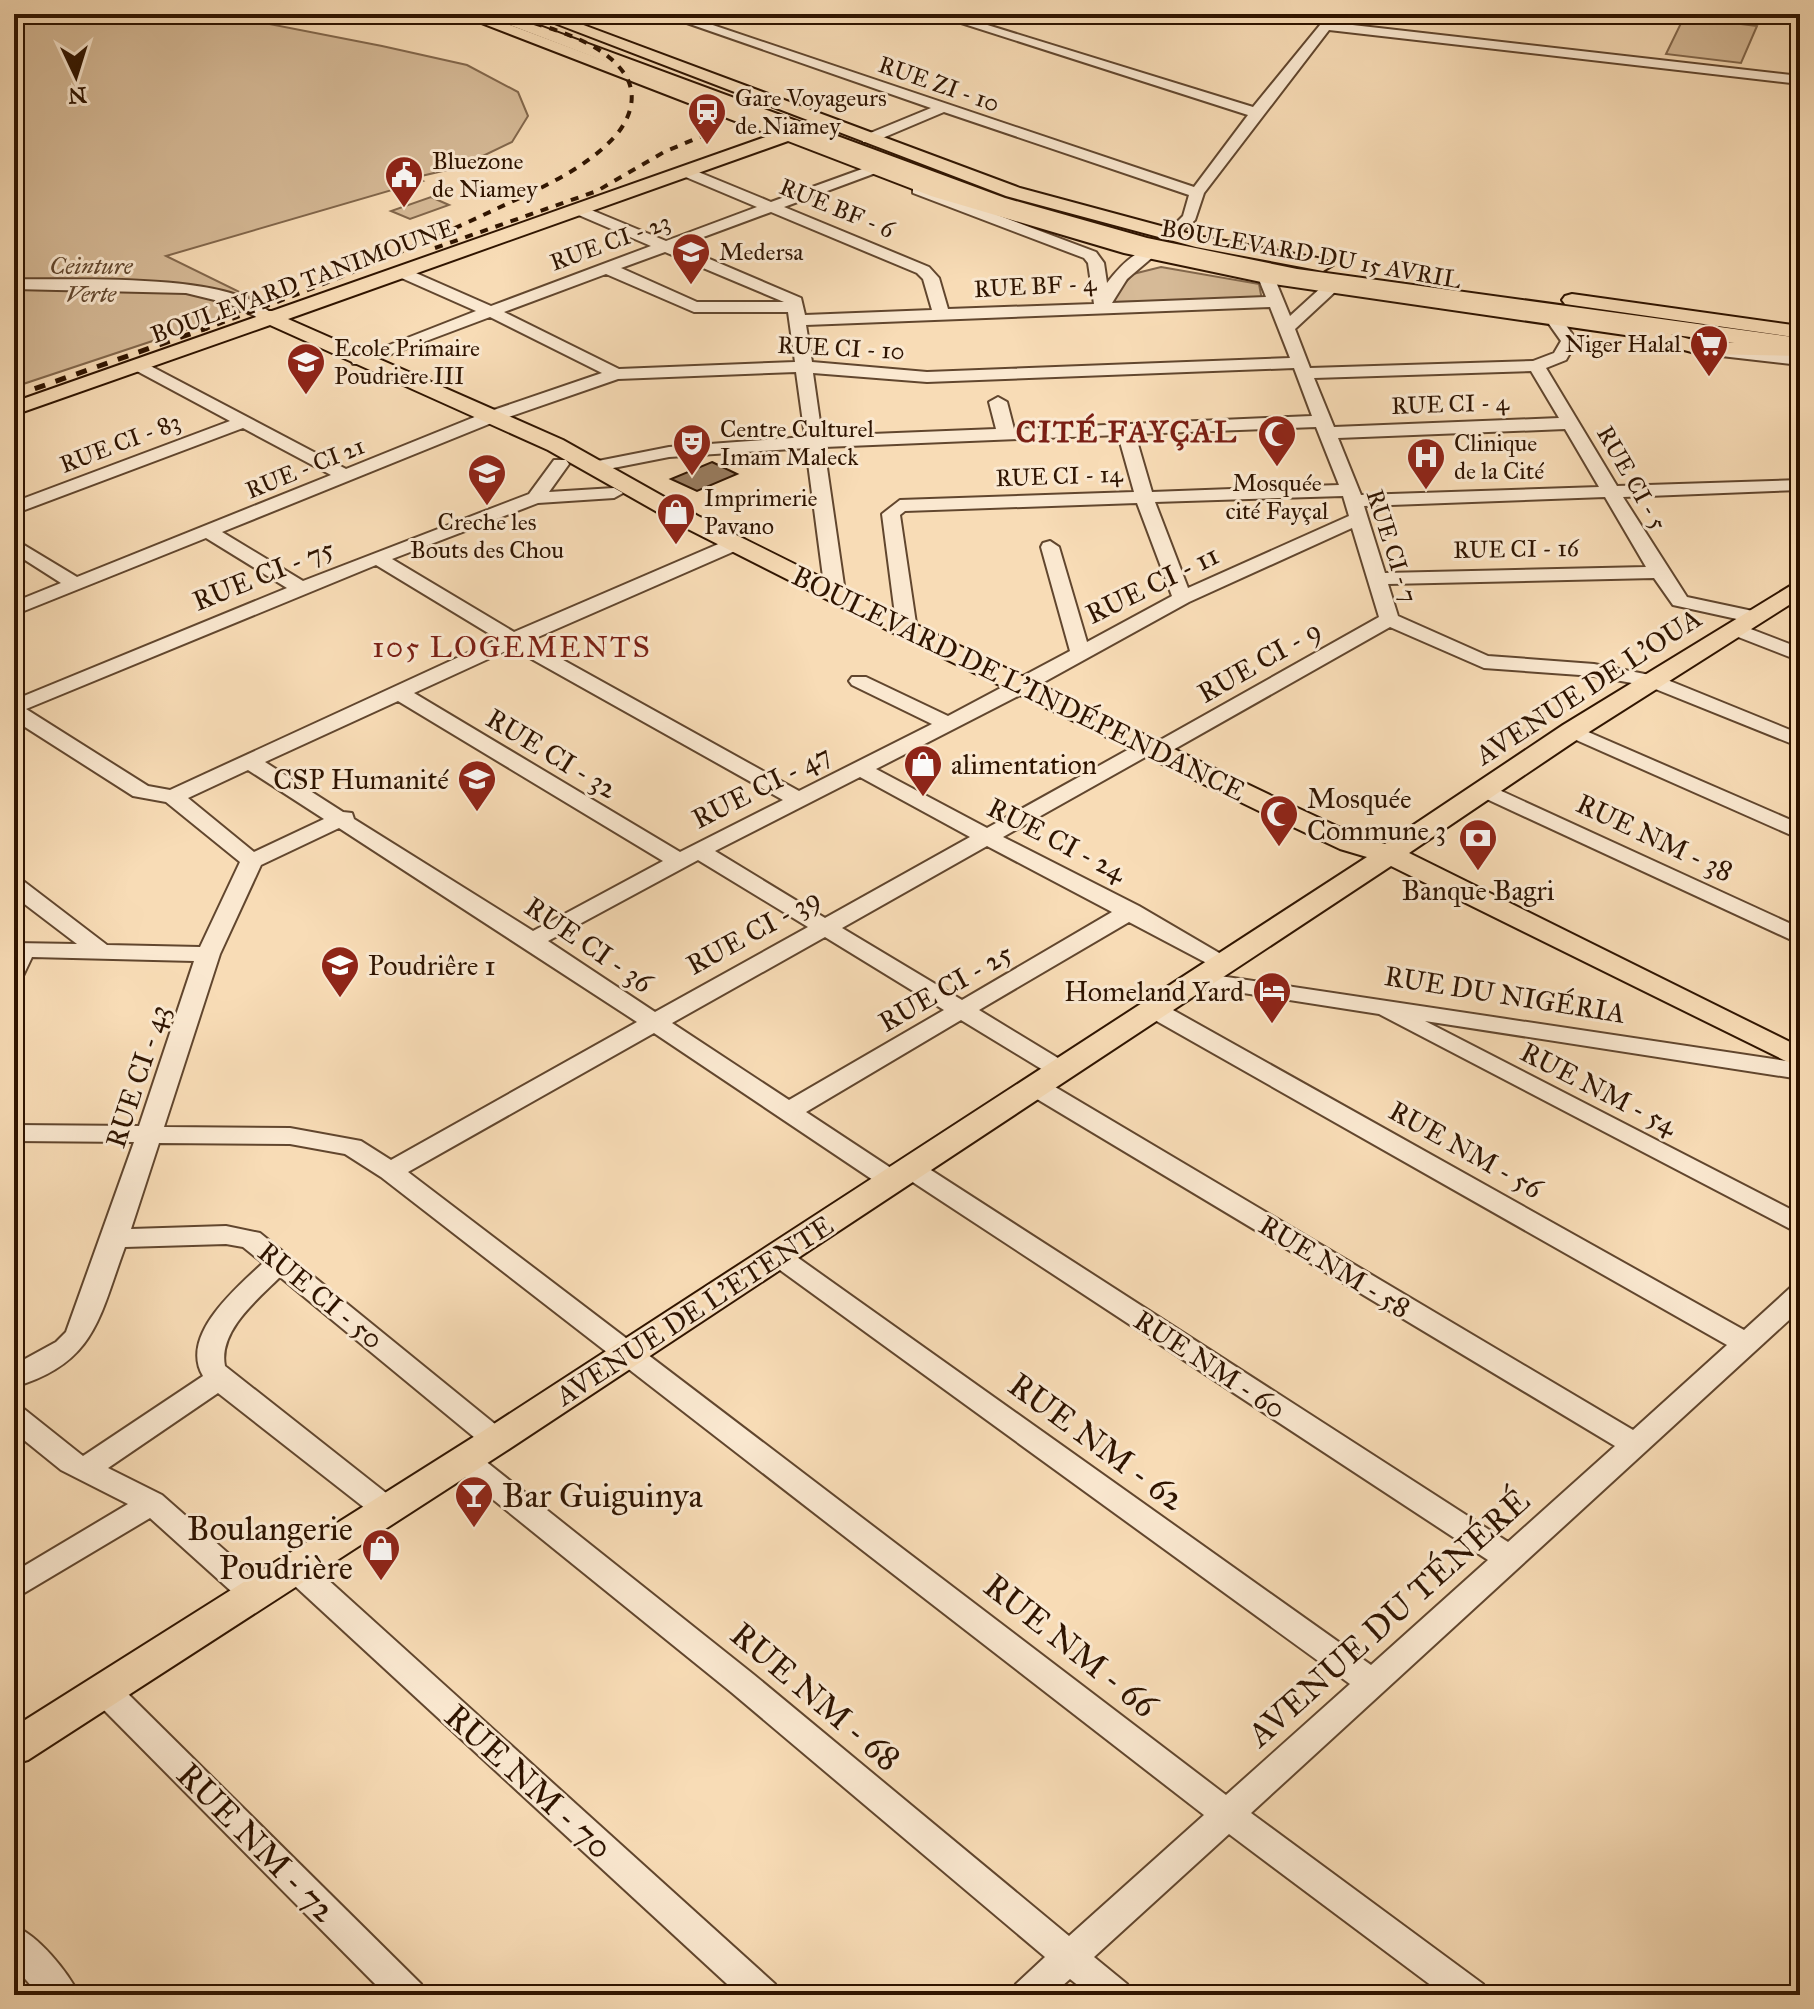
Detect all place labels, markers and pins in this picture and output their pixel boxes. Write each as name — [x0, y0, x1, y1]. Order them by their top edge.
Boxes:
place label: Gare Voyageurs de Niamey — [735, 83, 887, 141]
station icon: Gare Voyageurs de Niamey — [686, 91, 728, 146]
place label: Bluezone de Niamey — [432, 146, 538, 204]
public building icon: Bluezone de Niamey — [383, 154, 425, 209]
school or university icon: Medersa — [670, 231, 712, 286]
place label: Medersa — [719, 237, 804, 267]
supermarket icon: Niger Halal — [1688, 323, 1730, 378]
place label: Niger Halal — [1565, 329, 1681, 359]
place label: Ecole Primaire Poudriere III — [334, 333, 480, 391]
school or university icon: Ecole Primaire Poudriere III — [285, 341, 327, 396]
mosque icon: Mosquée cité Fayçal — [1256, 413, 1298, 468]
place label: Centre Culturel Imam Maleck — [720, 414, 874, 472]
theatre icon: Centre Culturel Imam Maleck — [671, 422, 713, 477]
place label: Clinique de la Cité — [1454, 428, 1544, 486]
hospital icon: Clinique de la Cité — [1405, 436, 1447, 491]
school or university icon: Creche les Bouts des Chou — [466, 452, 508, 507]
place label: Mosquée cité Fayçal — [1225, 468, 1329, 526]
place label: Imprimerie Pavano — [704, 483, 818, 541]
shop icon: Imprimerie Pavano — [655, 491, 697, 546]
place label: Creche les Bouts des Chou — [410, 507, 564, 565]
shop icon: alimentation — [902, 743, 944, 798]
place label: alimentation — [951, 747, 1097, 782]
school or university icon: CSP Humanité — [456, 758, 498, 813]
place label: CSP Humanité — [273, 762, 449, 797]
place label: Mosquée Commune 3 — [1307, 781, 1446, 848]
mosque icon: Mosquée Commune 3 — [1258, 793, 1300, 848]
bank icon: Banque Bagri — [1457, 817, 1499, 872]
place label: Banque Bagri — [1401, 873, 1555, 908]
school or university icon: Poudriêre 1 — [319, 944, 361, 999]
place label: Poudriêre 1 — [368, 948, 495, 983]
hotel icon: Homeland Yard — [1251, 970, 1293, 1025]
place label: Homeland Yard — [1064, 974, 1244, 1009]
bar icon: Bar Guiguinya — [453, 1474, 495, 1529]
place label: Bar Guiguinya — [502, 1475, 703, 1516]
place label: Boulangerie Poudrière — [187, 1508, 353, 1588]
shop icon: Boulangerie Poudrière — [360, 1527, 402, 1582]

